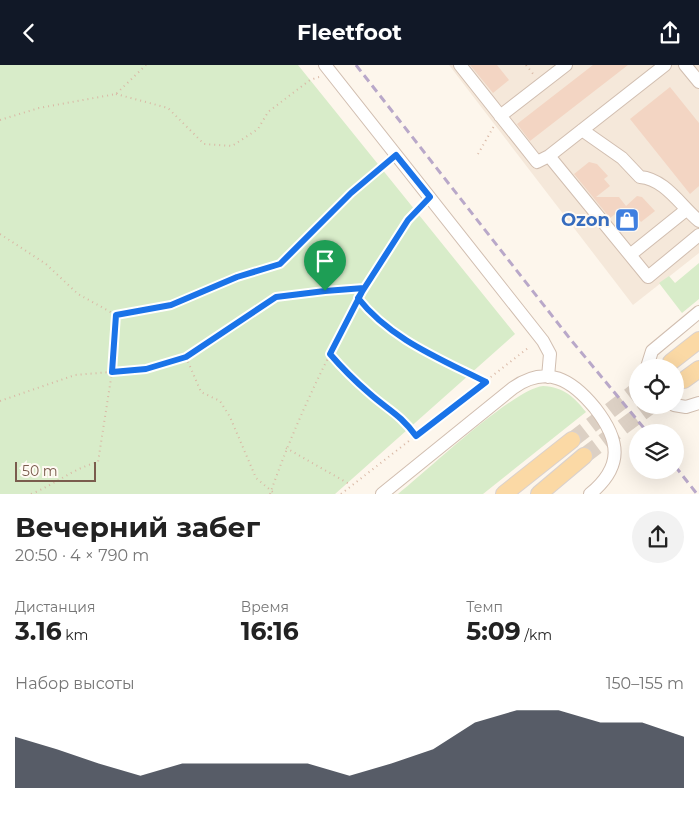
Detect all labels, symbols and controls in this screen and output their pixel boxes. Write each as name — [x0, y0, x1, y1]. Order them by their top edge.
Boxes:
icon: back — [15, 19, 43, 47]
text: Fleetfoot — [297, 19, 402, 46]
icon: share — [656, 19, 684, 47]
shop icon: Ozon — [614, 207, 640, 233]
place label: Ozon — [561, 209, 610, 231]
pin — [304, 240, 346, 291]
icon: arrive — [311, 247, 339, 275]
map controls — [629, 359, 684, 479]
button: locate — [629, 359, 684, 414]
button: layers — [629, 424, 684, 479]
scale bar — [15, 459, 96, 482]
text: 50 m — [22, 462, 58, 480]
text: Вечерний забег — [15, 510, 260, 544]
button: share — [632, 511, 684, 563]
text: 20:50 · 4 × 790 m — [15, 546, 149, 565]
text: Дистанция — [15, 598, 95, 616]
text: Время — [241, 598, 289, 616]
text: Темп — [466, 598, 503, 616]
text: 3.16 — [15, 616, 62, 646]
text: 16:16 — [241, 616, 299, 646]
text: 5:09 — [466, 616, 521, 646]
text: km — [62, 626, 88, 644]
text: /km — [521, 626, 552, 644]
text: Набор высоты — [15, 674, 135, 693]
text: 150–155 m — [606, 674, 684, 693]

